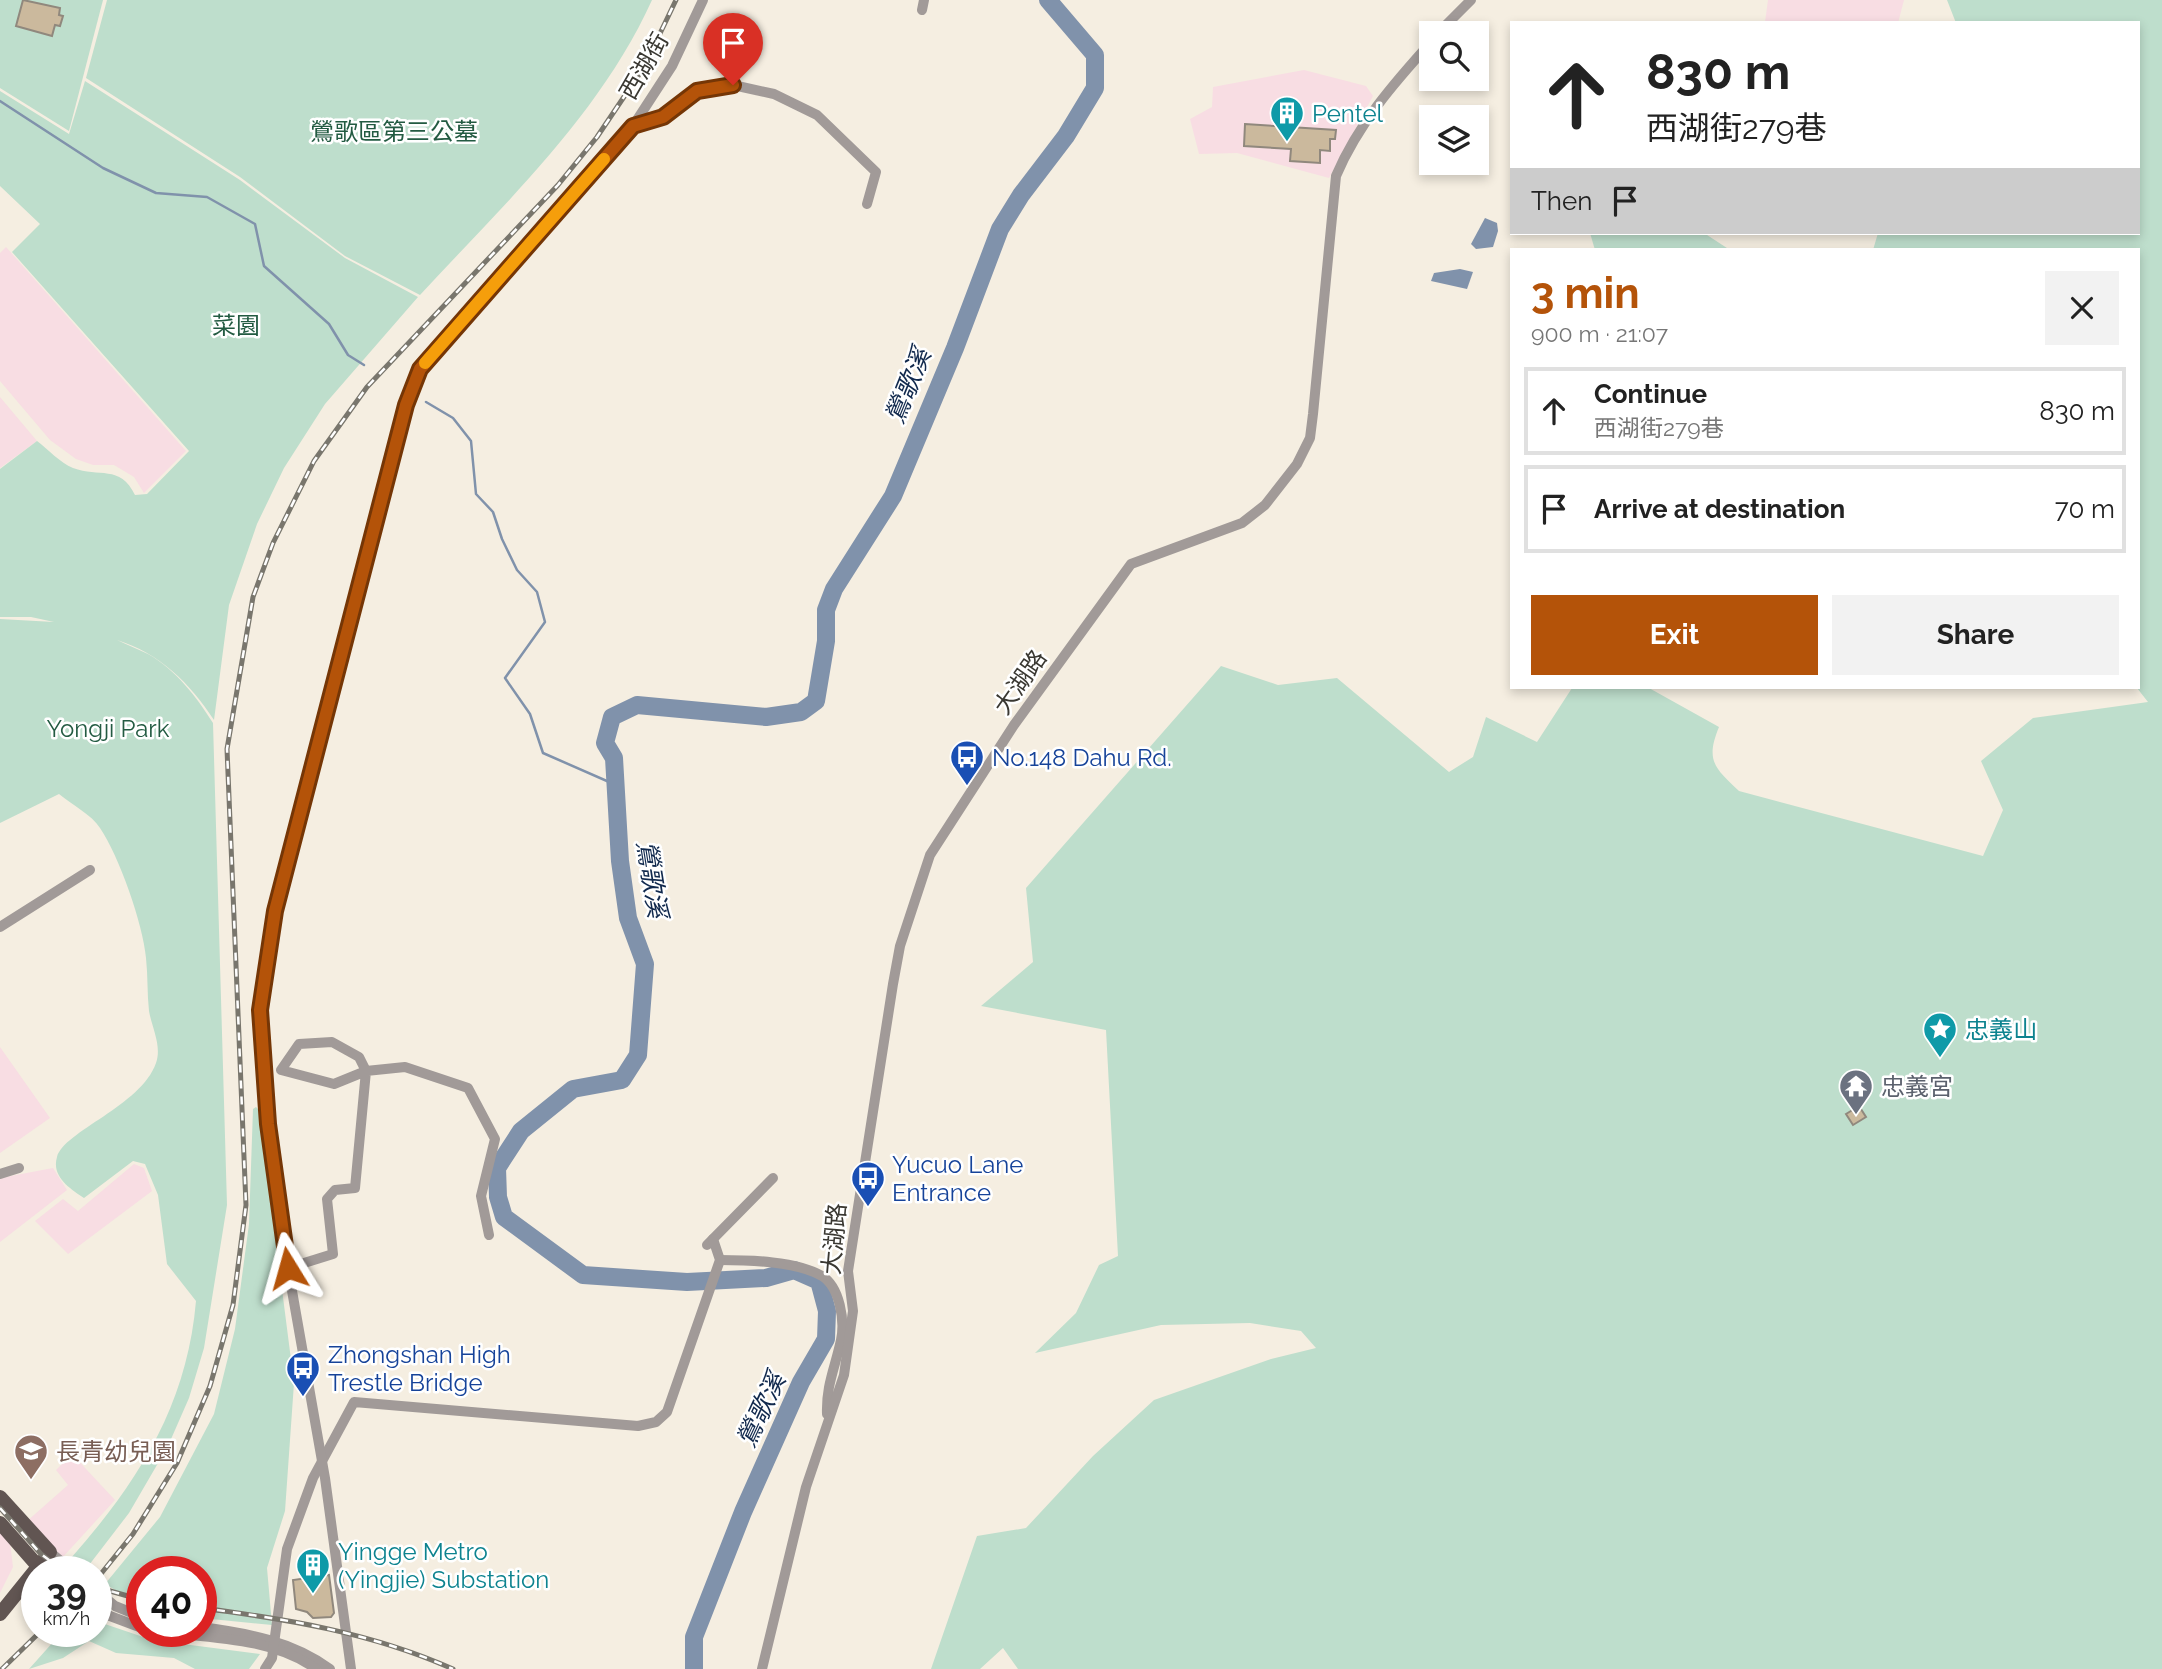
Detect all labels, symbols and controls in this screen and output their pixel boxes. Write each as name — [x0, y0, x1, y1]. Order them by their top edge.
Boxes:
pin — [703, 13, 763, 85]
map controls — [1419, 21, 1489, 175]
button: search — [1419, 21, 1489, 91]
icon: arrive — [714, 24, 752, 62]
street label: 西湖街 — [613, 28, 675, 104]
text: 830 m — [1646, 43, 1790, 100]
icon: ahead — [1531, 49, 1622, 140]
building icon: Pentel — [1268, 94, 1306, 143]
place label: Pentel — [1312, 99, 1384, 128]
button: layers — [1419, 105, 1489, 175]
text: 西湖街279巷 — [1646, 109, 1826, 146]
park label: 鶯歌區第三公墓 — [310, 117, 478, 146]
icon: arrive — [1606, 182, 1644, 220]
text: Then — [1531, 186, 1592, 216]
text: 3 min — [1531, 269, 1640, 318]
button: close — [2045, 271, 2119, 345]
park label: 菜園 — [212, 311, 260, 340]
text: 900 m · 21:07 — [1531, 320, 1668, 347]
water label: 鶯歌溪 — [879, 341, 938, 428]
text: Continue — [1594, 379, 1707, 409]
icon: ahead — [1535, 392, 1573, 430]
text: 830 m — [2039, 396, 2115, 426]
text: 西湖街279巷 — [1594, 414, 1724, 441]
icon: arrive — [1535, 490, 1573, 528]
text: Arrive at destination — [1594, 494, 1845, 524]
text: 70 m — [2055, 494, 2115, 524]
button: Exit — [1531, 595, 1818, 675]
button: Share — [1832, 595, 2119, 675]
street label: 大湖路 — [987, 644, 1053, 720]
park label: Yongji Park — [47, 714, 170, 743]
bus stop icon: No.148 Dahu Rd. — [948, 738, 986, 787]
place label: No.148 Dahu Rd. — [992, 743, 1172, 772]
water label: 鶯歌溪 — [631, 838, 674, 924]
place icon: 忠義山 — [1921, 1010, 1959, 1059]
place label: 忠義山 — [1965, 1015, 2037, 1044]
temple icon: 忠義宮 — [1837, 1067, 1875, 1116]
place label: 忠義宮 — [1881, 1072, 1953, 1101]
place label: Yucuo Lane Entrance — [892, 1150, 1023, 1207]
bus stop icon: Yucuo Lane Entrance — [849, 1159, 887, 1208]
street label: 大湖路 — [816, 1202, 852, 1276]
position arrow — [251, 1231, 325, 1305]
place label: Zhongshan High Trestle Bridge — [328, 1340, 511, 1397]
bus stop icon: Zhongshan High Trestle Bridge — [284, 1349, 322, 1398]
water label: 鶯歌溪 — [731, 1365, 793, 1452]
school or university icon: 長青幼兒園 — [12, 1432, 50, 1481]
place label: 長青幼兒園 — [56, 1437, 176, 1466]
place label: Yingge Metro (Yingjie) Substation — [338, 1537, 549, 1594]
building icon: Yingge Metro (Yingjie) Substation — [294, 1546, 332, 1595]
speed limit sign: 40 — [126, 1556, 217, 1647]
text: 39 — [46, 1572, 87, 1613]
text: km/h — [43, 1608, 90, 1629]

